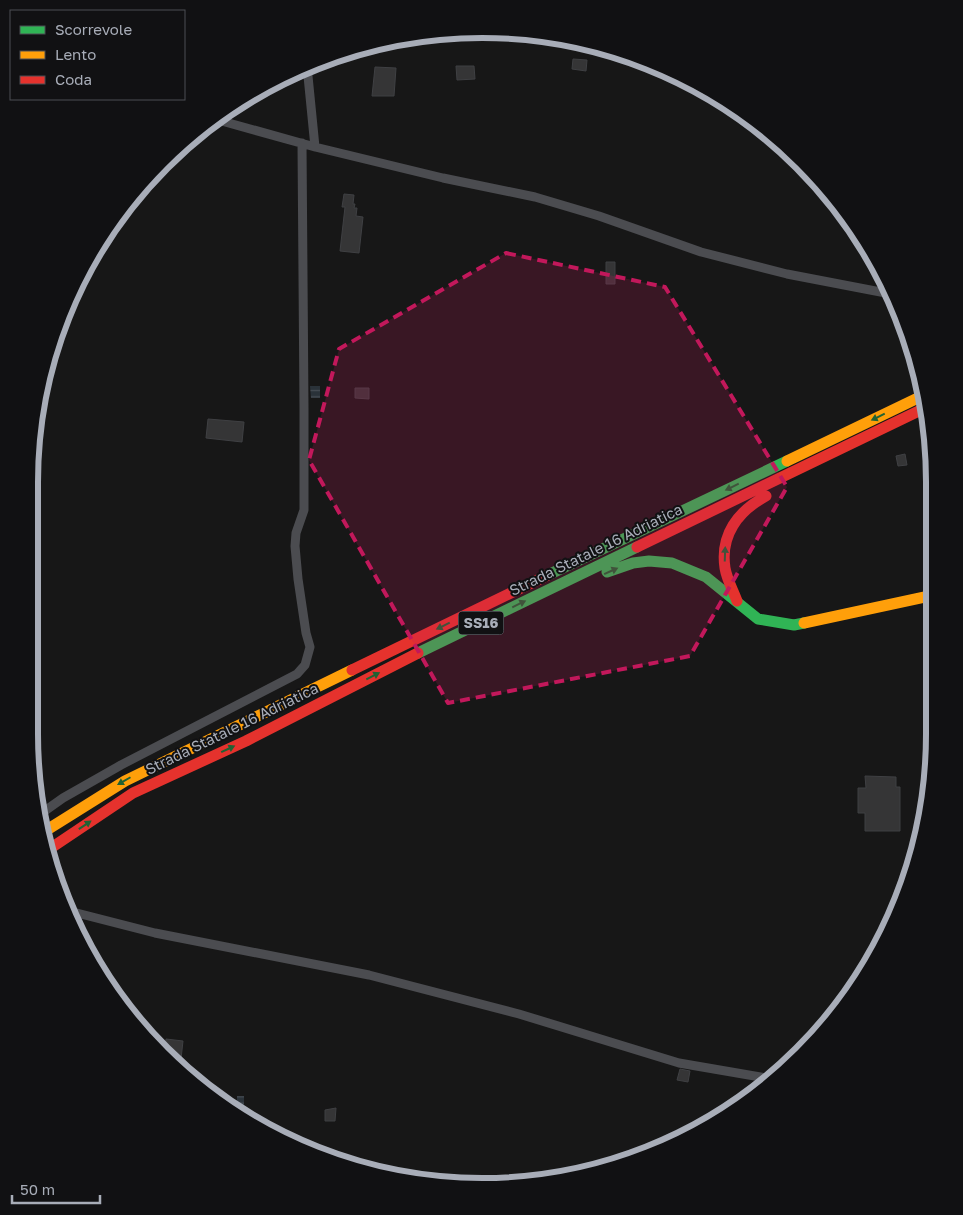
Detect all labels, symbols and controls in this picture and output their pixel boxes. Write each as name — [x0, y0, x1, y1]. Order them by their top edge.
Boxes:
legend — [10, 10, 185, 100]
text: Scorrevole — [55, 20, 132, 38]
text: Lento — [55, 45, 96, 63]
text: Coda — [55, 70, 92, 88]
one-way arrow — [871, 413, 885, 421]
one-way arrow — [725, 484, 739, 492]
street label: Strada Statale 16 Adriatica — [506, 499, 685, 599]
one-way arrow — [721, 546, 729, 562]
one-way arrow — [604, 566, 618, 574]
one-way arrow — [512, 600, 526, 608]
road number: SS16 — [458, 612, 504, 634]
one-way arrow — [436, 622, 450, 630]
one-way arrow — [366, 672, 381, 680]
street label: Strada Statale 16 Adriatica — [142, 678, 321, 778]
one-way arrow — [221, 744, 235, 752]
one-way arrow — [118, 777, 131, 786]
one-way arrow — [79, 820, 92, 830]
scale bar — [12, 1172, 100, 1204]
text: 50 m — [20, 1180, 55, 1198]

